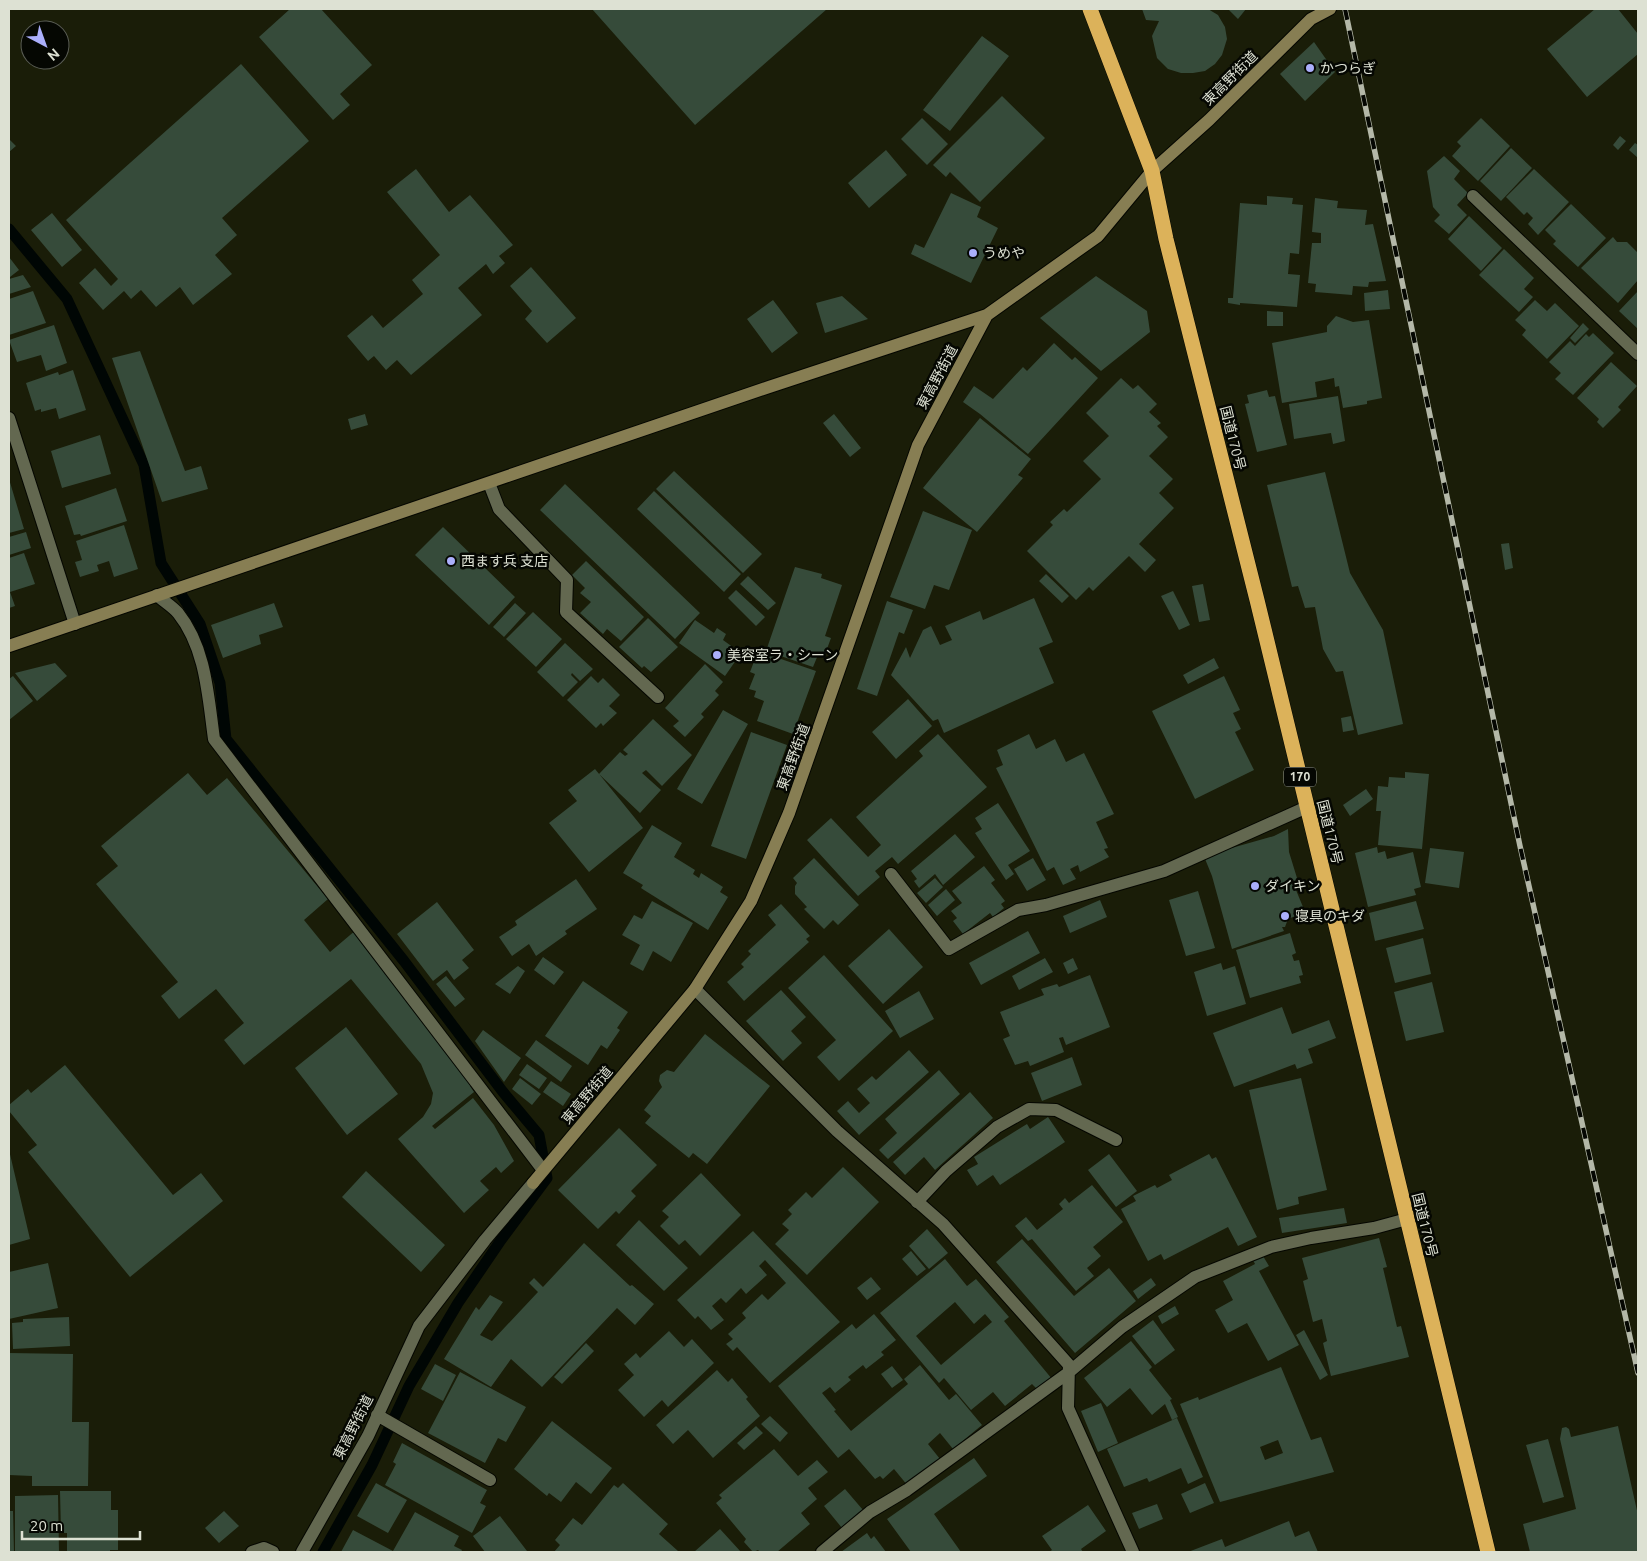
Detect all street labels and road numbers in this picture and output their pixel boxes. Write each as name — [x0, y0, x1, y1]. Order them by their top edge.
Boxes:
street label: 東高野街道 — [1200, 48, 1260, 108]
street label: 東高野街道 — [914, 342, 960, 412]
street label: 国道170号 — [1217, 404, 1249, 472]
street label: 東高野街道 — [774, 721, 812, 793]
road number: 170 — [1284, 768, 1316, 786]
street label: 国道170号 — [1314, 798, 1346, 866]
street label: 東高野街道 — [558, 1063, 616, 1127]
street label: 国道170号 — [1409, 1191, 1441, 1259]
street label: 東高野街道 — [330, 1392, 376, 1462]

